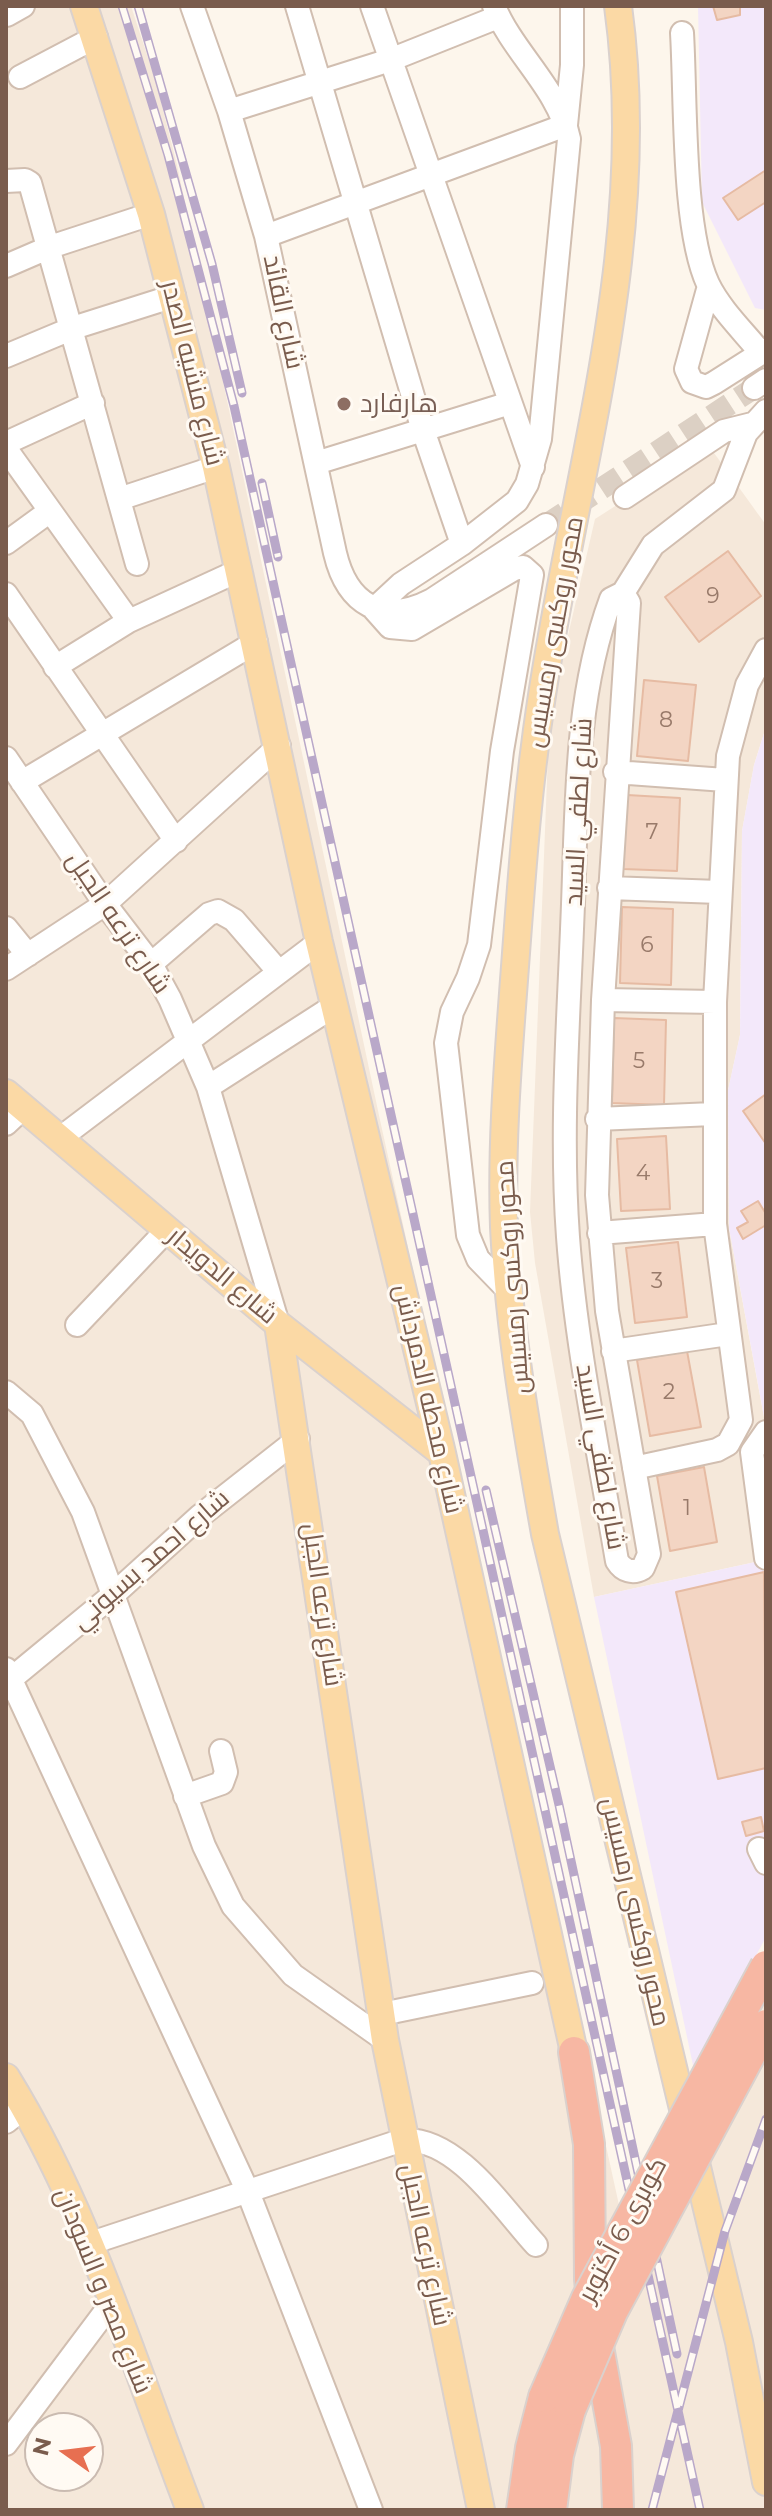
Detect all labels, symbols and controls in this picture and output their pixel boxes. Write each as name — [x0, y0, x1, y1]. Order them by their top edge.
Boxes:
street label: شارع القائد — [256, 252, 310, 372]
street label: شارع منشيه الصدر — [154, 277, 230, 469]
place label: هارفارد — [360, 388, 438, 420]
marker: هارفارد — [335, 395, 353, 413]
street label: محور روكسى رمسيس — [519, 514, 591, 750]
house number: 9 — [706, 584, 720, 610]
house number: 8 — [659, 708, 673, 734]
street label: شارع لطفي السيد — [558, 717, 600, 907]
house number: 7 — [646, 820, 658, 846]
street label: شارع ترعه الجبل — [59, 846, 177, 1000]
house number: 6 — [640, 933, 654, 959]
house number: 5 — [633, 1049, 645, 1075]
street label: محور روكسى رمسيس — [489, 1159, 537, 1395]
house number: 4 — [636, 1161, 650, 1187]
street label: شارع الدويدار — [161, 1221, 283, 1331]
house number: 3 — [651, 1269, 663, 1295]
street label: شارع محطه الدمرداش — [386, 1281, 470, 1517]
street label: شارع لطفي السيد — [568, 1362, 632, 1552]
house number: 2 — [663, 1380, 675, 1406]
street label: شارع احمد بسيوني — [66, 1483, 236, 1637]
house number: 1 — [683, 1496, 691, 1522]
street label: شارع ترعه الجبل — [295, 1521, 349, 1689]
street label: محور روكسى رمسيس — [593, 1795, 677, 2029]
street label: كوبرى 6 أكتوبر — [572, 2152, 674, 2308]
street label: شارع ترعه الجبل — [393, 2161, 457, 2329]
street label: شارع مصر و السودان — [47, 2184, 159, 2398]
north arrow — [24, 2412, 104, 2492]
text: N — [27, 2435, 57, 2458]

